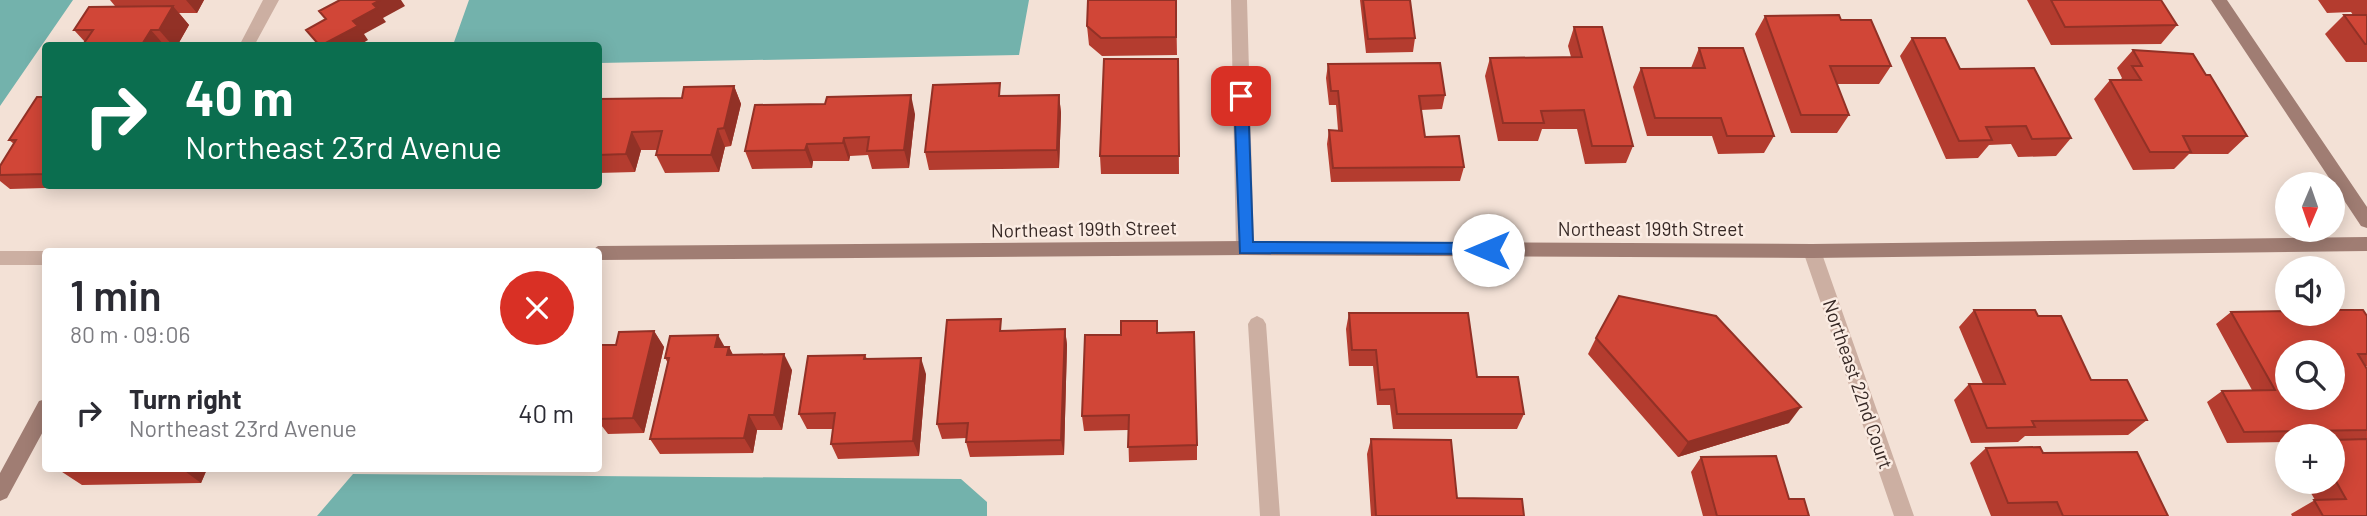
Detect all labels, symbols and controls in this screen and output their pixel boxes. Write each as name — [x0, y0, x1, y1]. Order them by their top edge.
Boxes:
pin — [1211, 66, 1271, 126]
text: 40 m — [185, 67, 293, 126]
icon: right — [70, 70, 161, 161]
icon: arrive — [1222, 77, 1260, 115]
text: Northeast 23rd Avenue — [185, 127, 502, 165]
north arrow — [2275, 172, 2345, 242]
map controls — [2275, 172, 2345, 494]
position arrow — [1451, 213, 1525, 287]
street label: Northeast 199th Street — [991, 215, 1177, 242]
street label: Northeast 199th Street — [1558, 217, 1744, 240]
button: sound — [2275, 256, 2345, 326]
text: 1 min — [70, 269, 162, 319]
button: close — [500, 271, 574, 345]
street label: Northeast 22nd Court — [1819, 296, 1898, 472]
text: 80 m · 09:06 — [70, 320, 190, 348]
button: search — [2275, 340, 2345, 410]
text: Turn right — [129, 383, 242, 414]
icon: right — [70, 394, 108, 432]
text: 40 m — [518, 397, 574, 428]
text: Northeast 23rd Avenue — [129, 414, 357, 442]
button: + — [2275, 424, 2345, 494]

